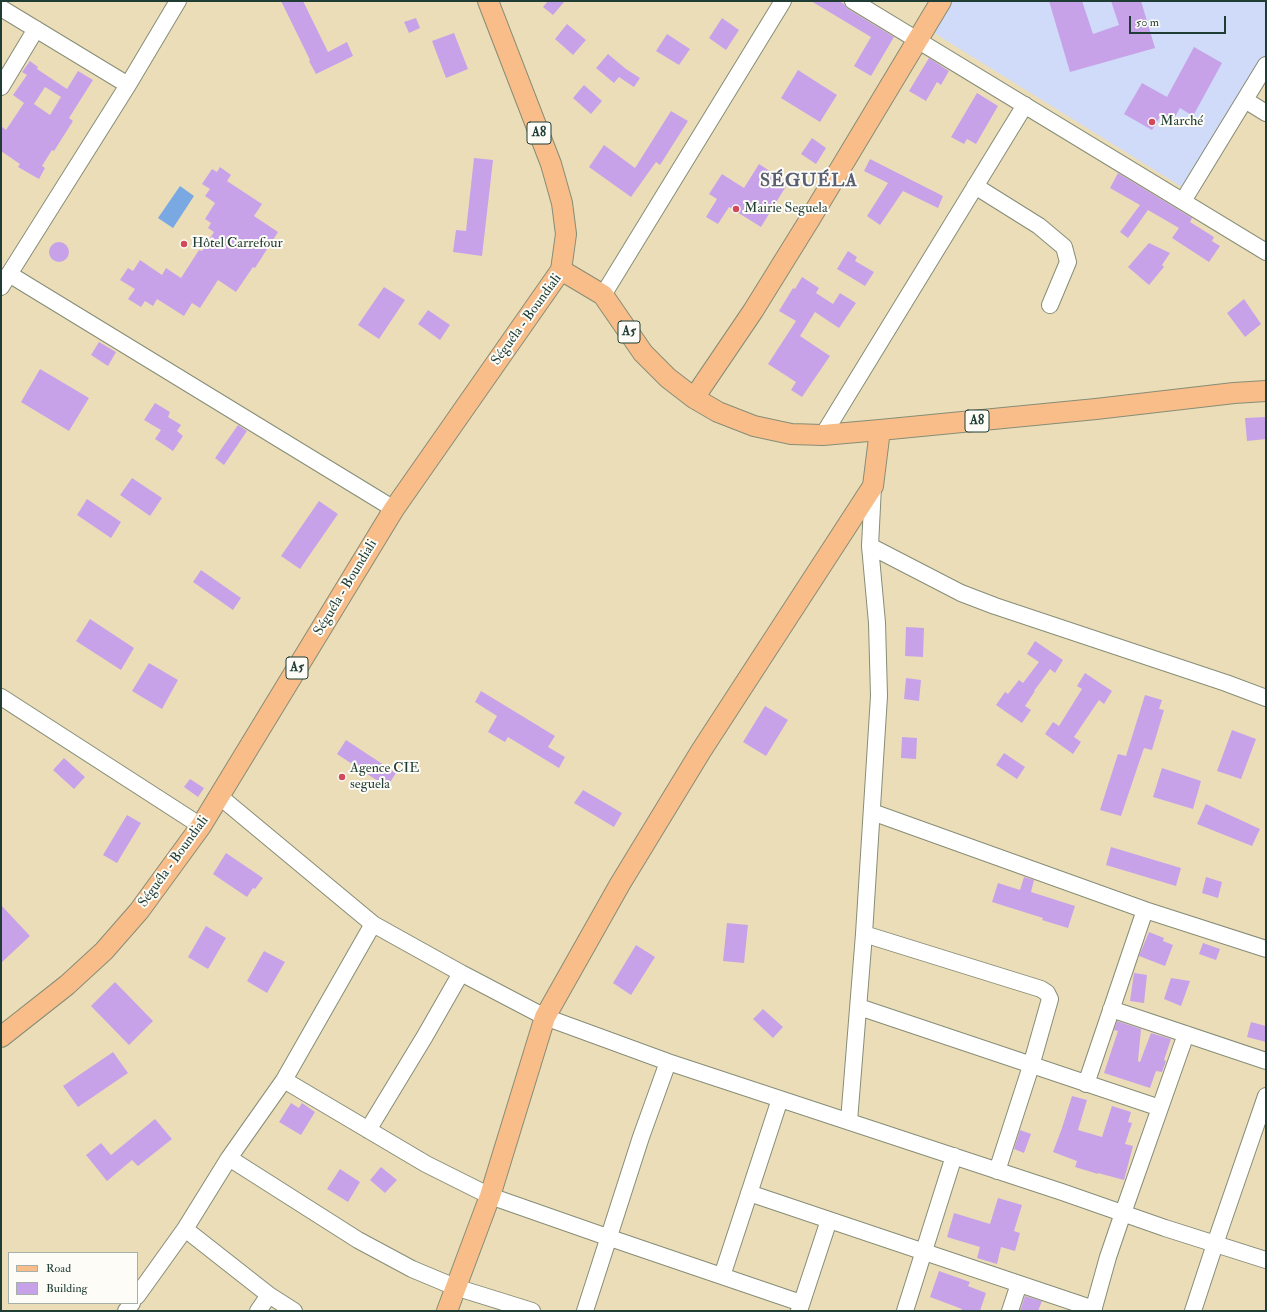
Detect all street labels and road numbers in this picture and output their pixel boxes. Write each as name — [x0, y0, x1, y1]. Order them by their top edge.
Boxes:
road number: A8 — [527, 122, 551, 144]
street label: Séguéla - Boundiali — [488, 271, 566, 369]
road number: A5 — [618, 321, 640, 343]
road number: A8 — [965, 410, 989, 432]
street label: Séguéla - Boundiali — [311, 537, 381, 639]
road number: A5 — [286, 657, 308, 679]
street label: Séguéla - Boundiali — [135, 813, 213, 911]

